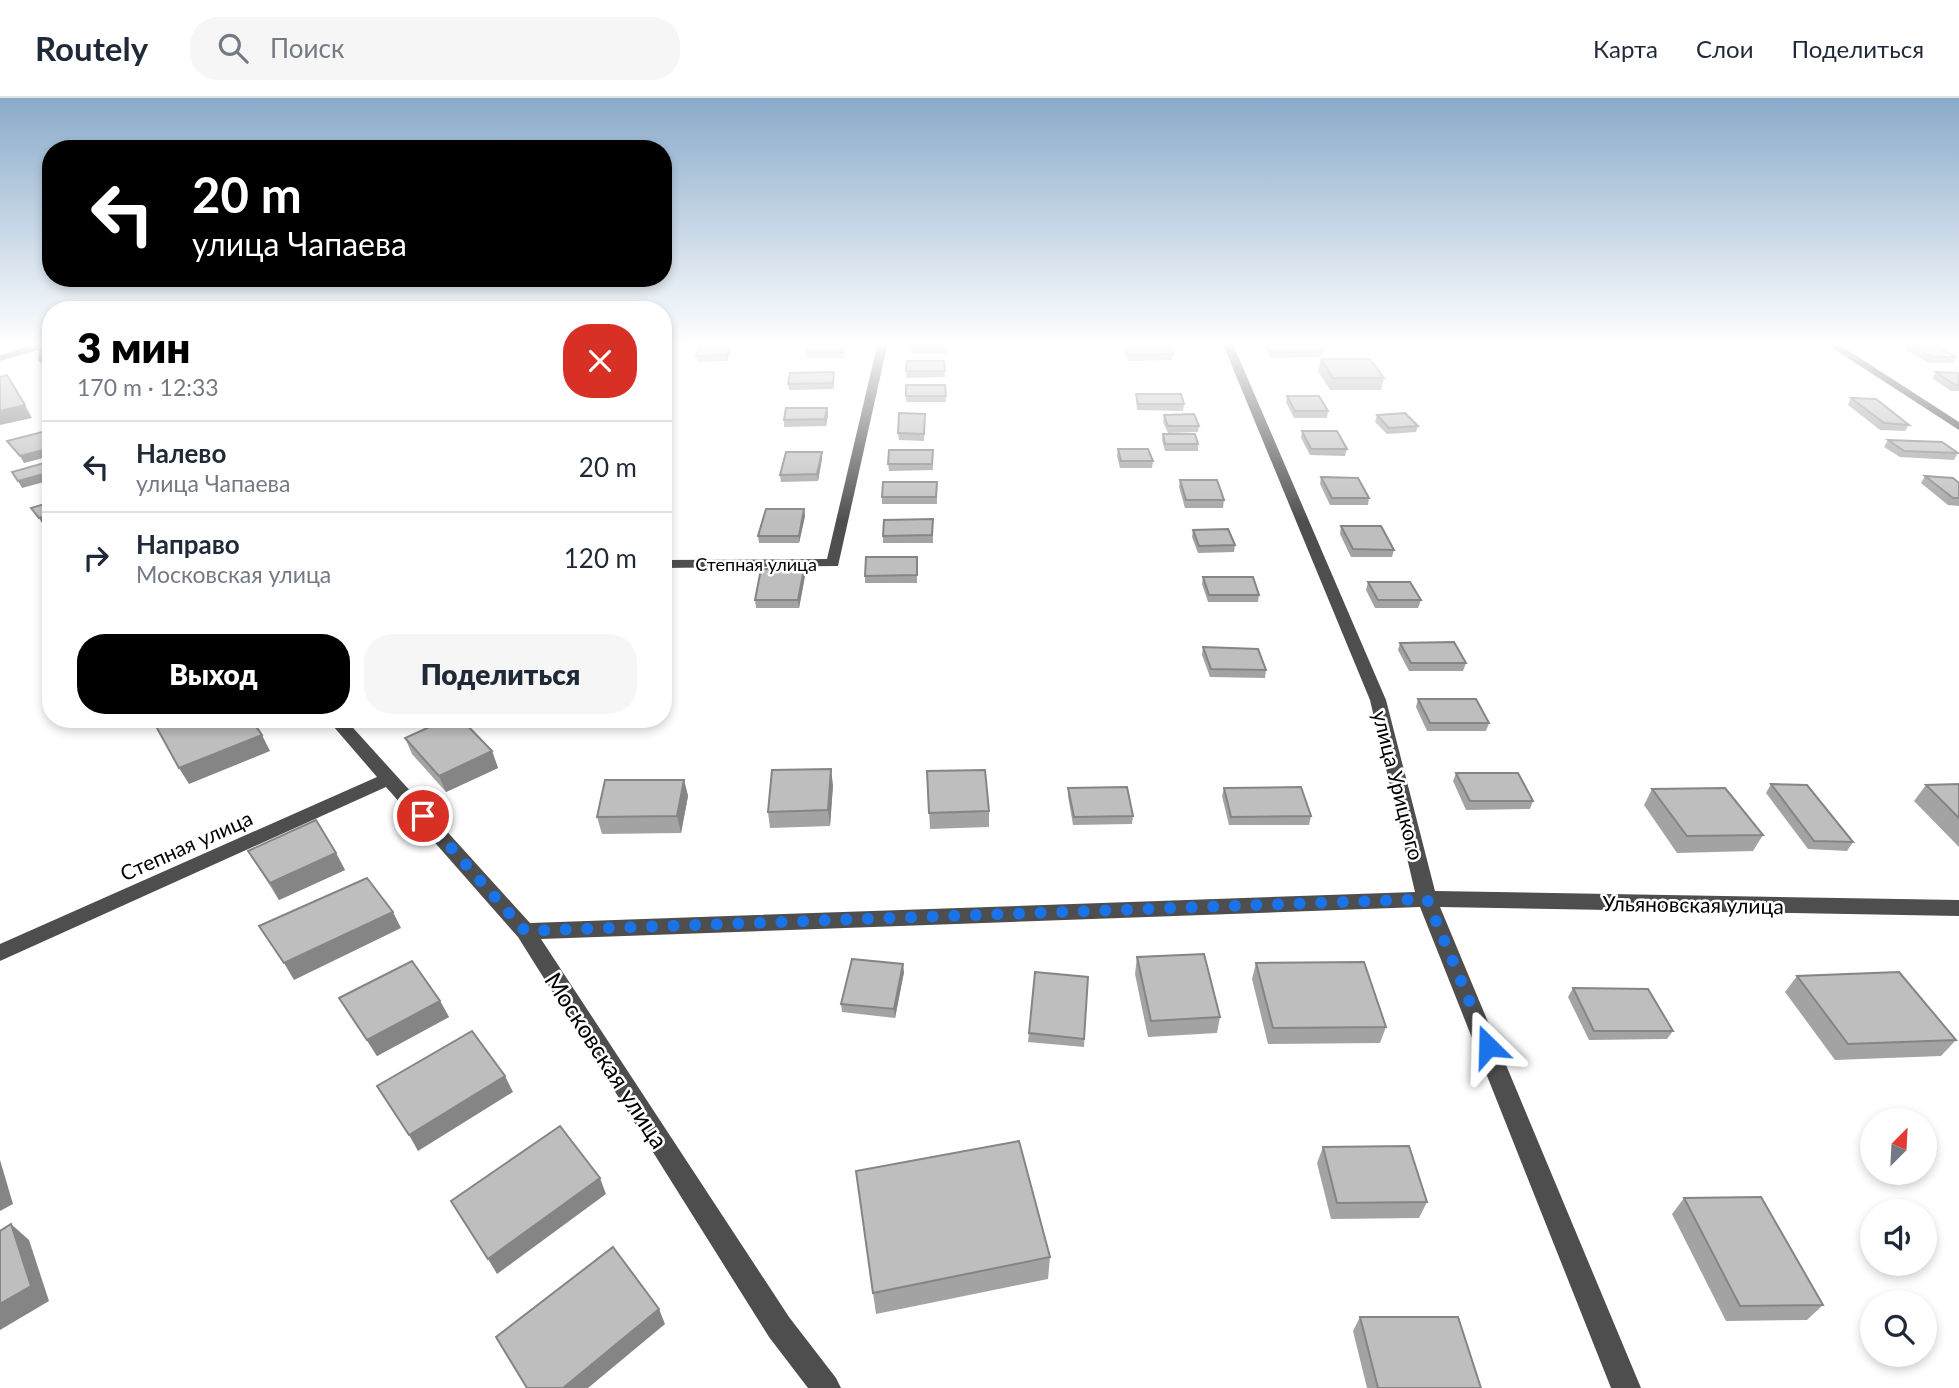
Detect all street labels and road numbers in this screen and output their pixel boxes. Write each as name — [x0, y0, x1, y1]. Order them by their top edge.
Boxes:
street label: Степная улица — [695, 553, 817, 575]
street label: улица Урицкого — [1368, 708, 1430, 863]
street label: Степная улица — [116, 805, 256, 885]
street label: Ульяновская улица — [1602, 890, 1784, 918]
street label: Московская улица — [539, 967, 675, 1153]

